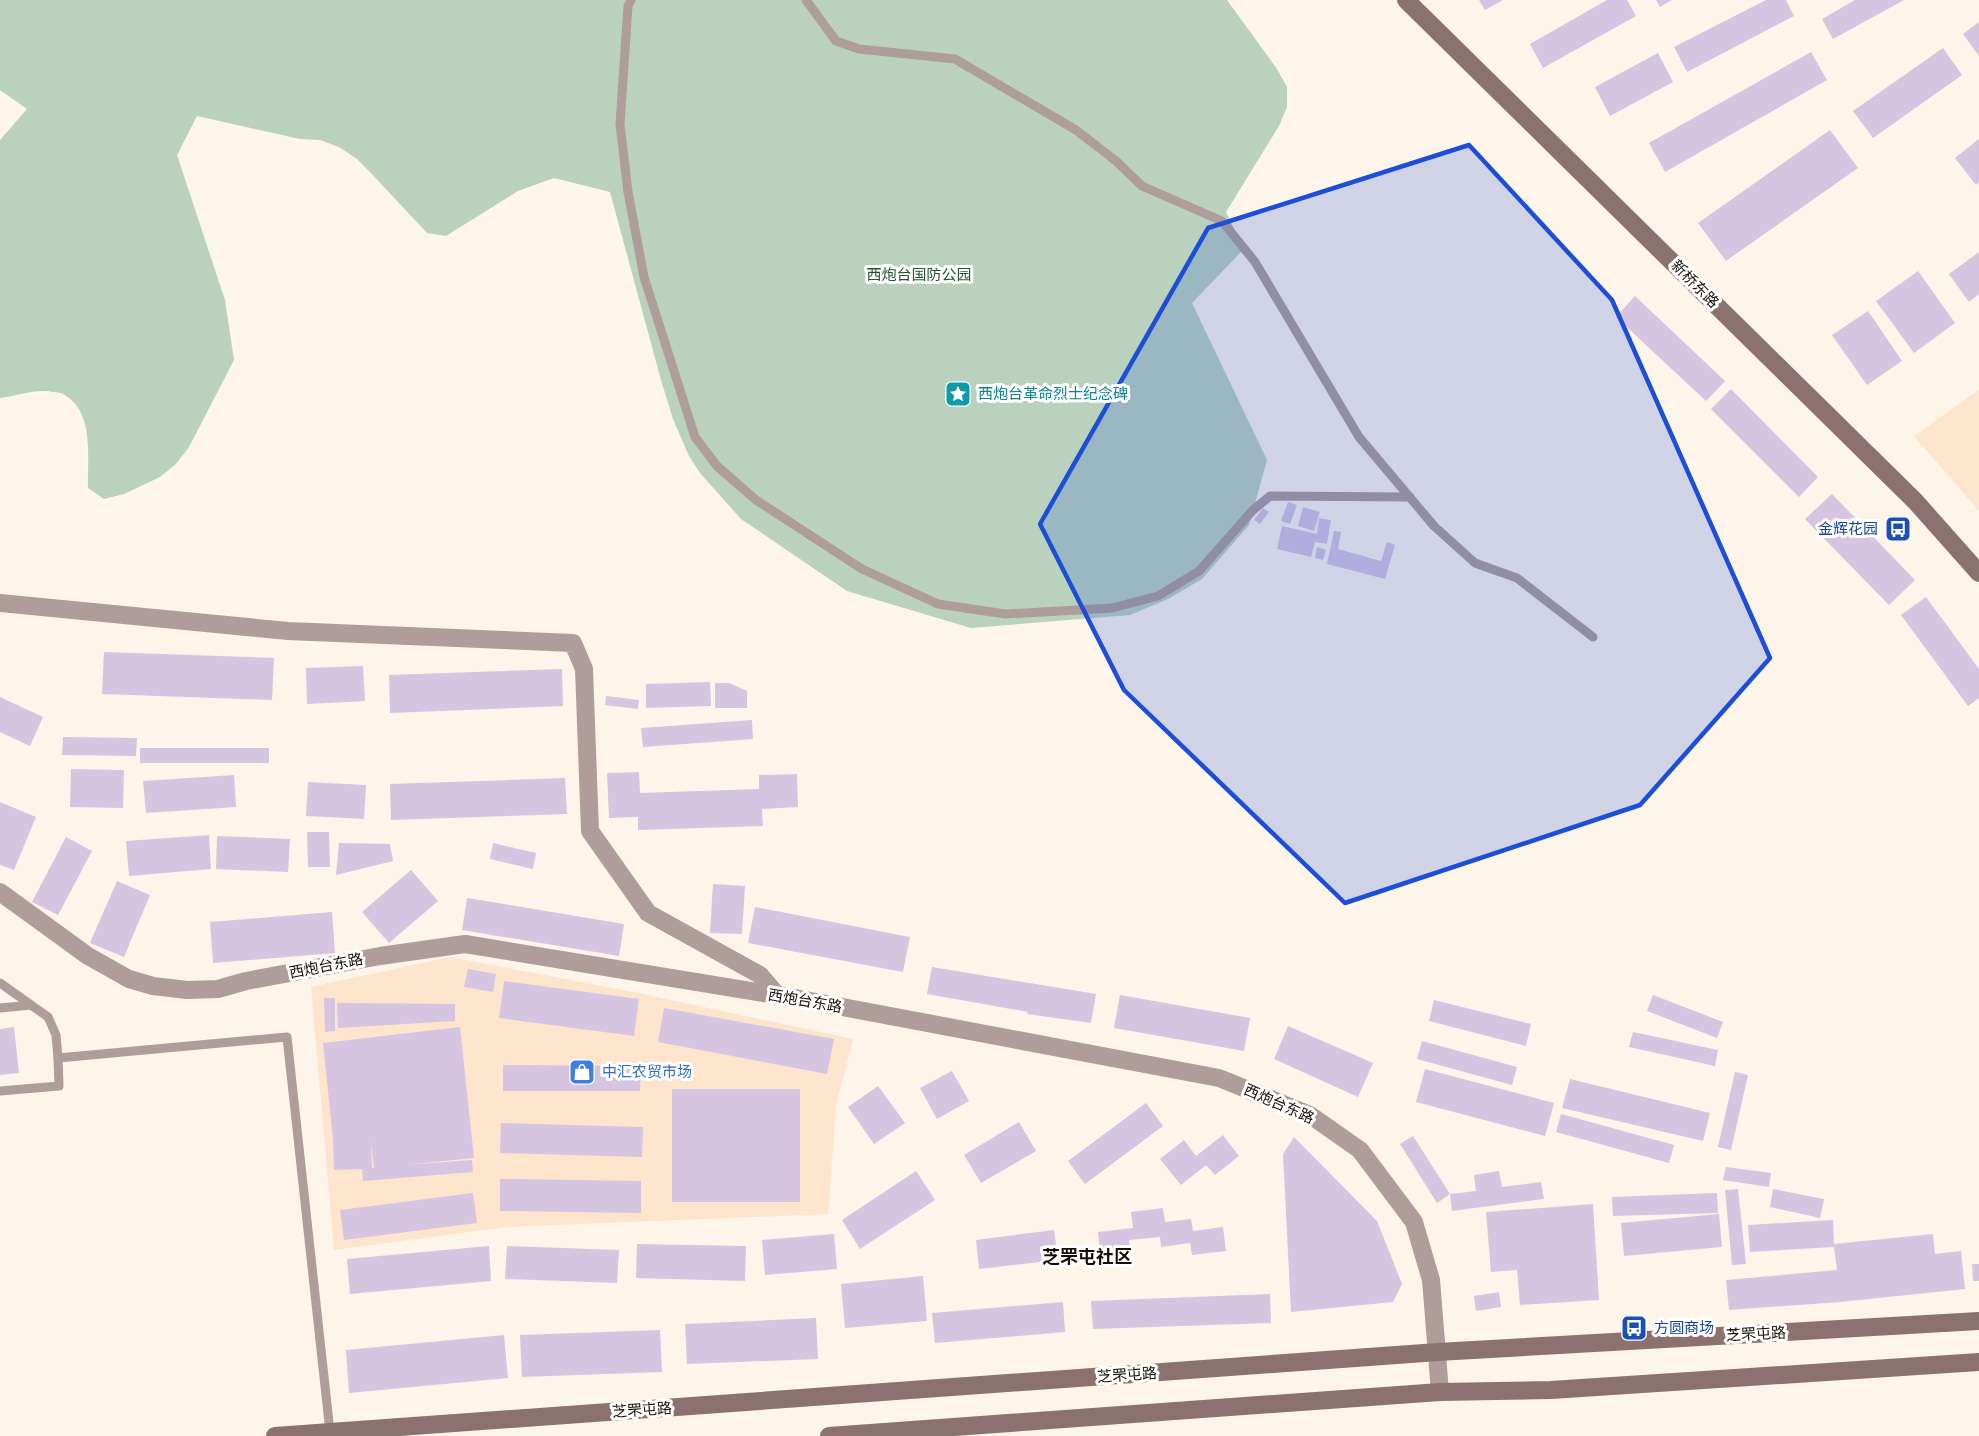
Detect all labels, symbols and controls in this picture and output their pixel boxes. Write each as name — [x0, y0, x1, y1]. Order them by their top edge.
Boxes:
street label: 新桥东路 — [1667, 255, 1724, 312]
park label: 西炮台国防公园 — [866, 264, 972, 285]
place icon: 西炮台革命烈士纪念碑 — [943, 379, 973, 409]
place label: 西炮台革命烈士纪念碑 — [978, 383, 1128, 404]
bus stop icon: 金辉花园 — [1883, 514, 1913, 544]
place label: 金辉花园 — [1818, 518, 1878, 539]
street label: 西炮台东路 — [287, 948, 365, 983]
street label: 西炮台东路 — [766, 984, 844, 1017]
shop icon: 中汇农贸市场 — [567, 1057, 597, 1087]
place label: 中汇农贸市场 — [602, 1061, 692, 1082]
street label: 西炮台东路 — [1241, 1079, 1318, 1128]
district label: 芝罘屯社区 — [1042, 1244, 1132, 1269]
bus stop icon: 方圆商场 — [1619, 1313, 1649, 1343]
place label: 方圆商场 — [1654, 1317, 1714, 1338]
street label: 芝罘屯路 — [1725, 1321, 1786, 1346]
street label: 芝罘屯路 — [1096, 1362, 1158, 1387]
street label: 芝罘屯路 — [611, 1397, 673, 1422]

